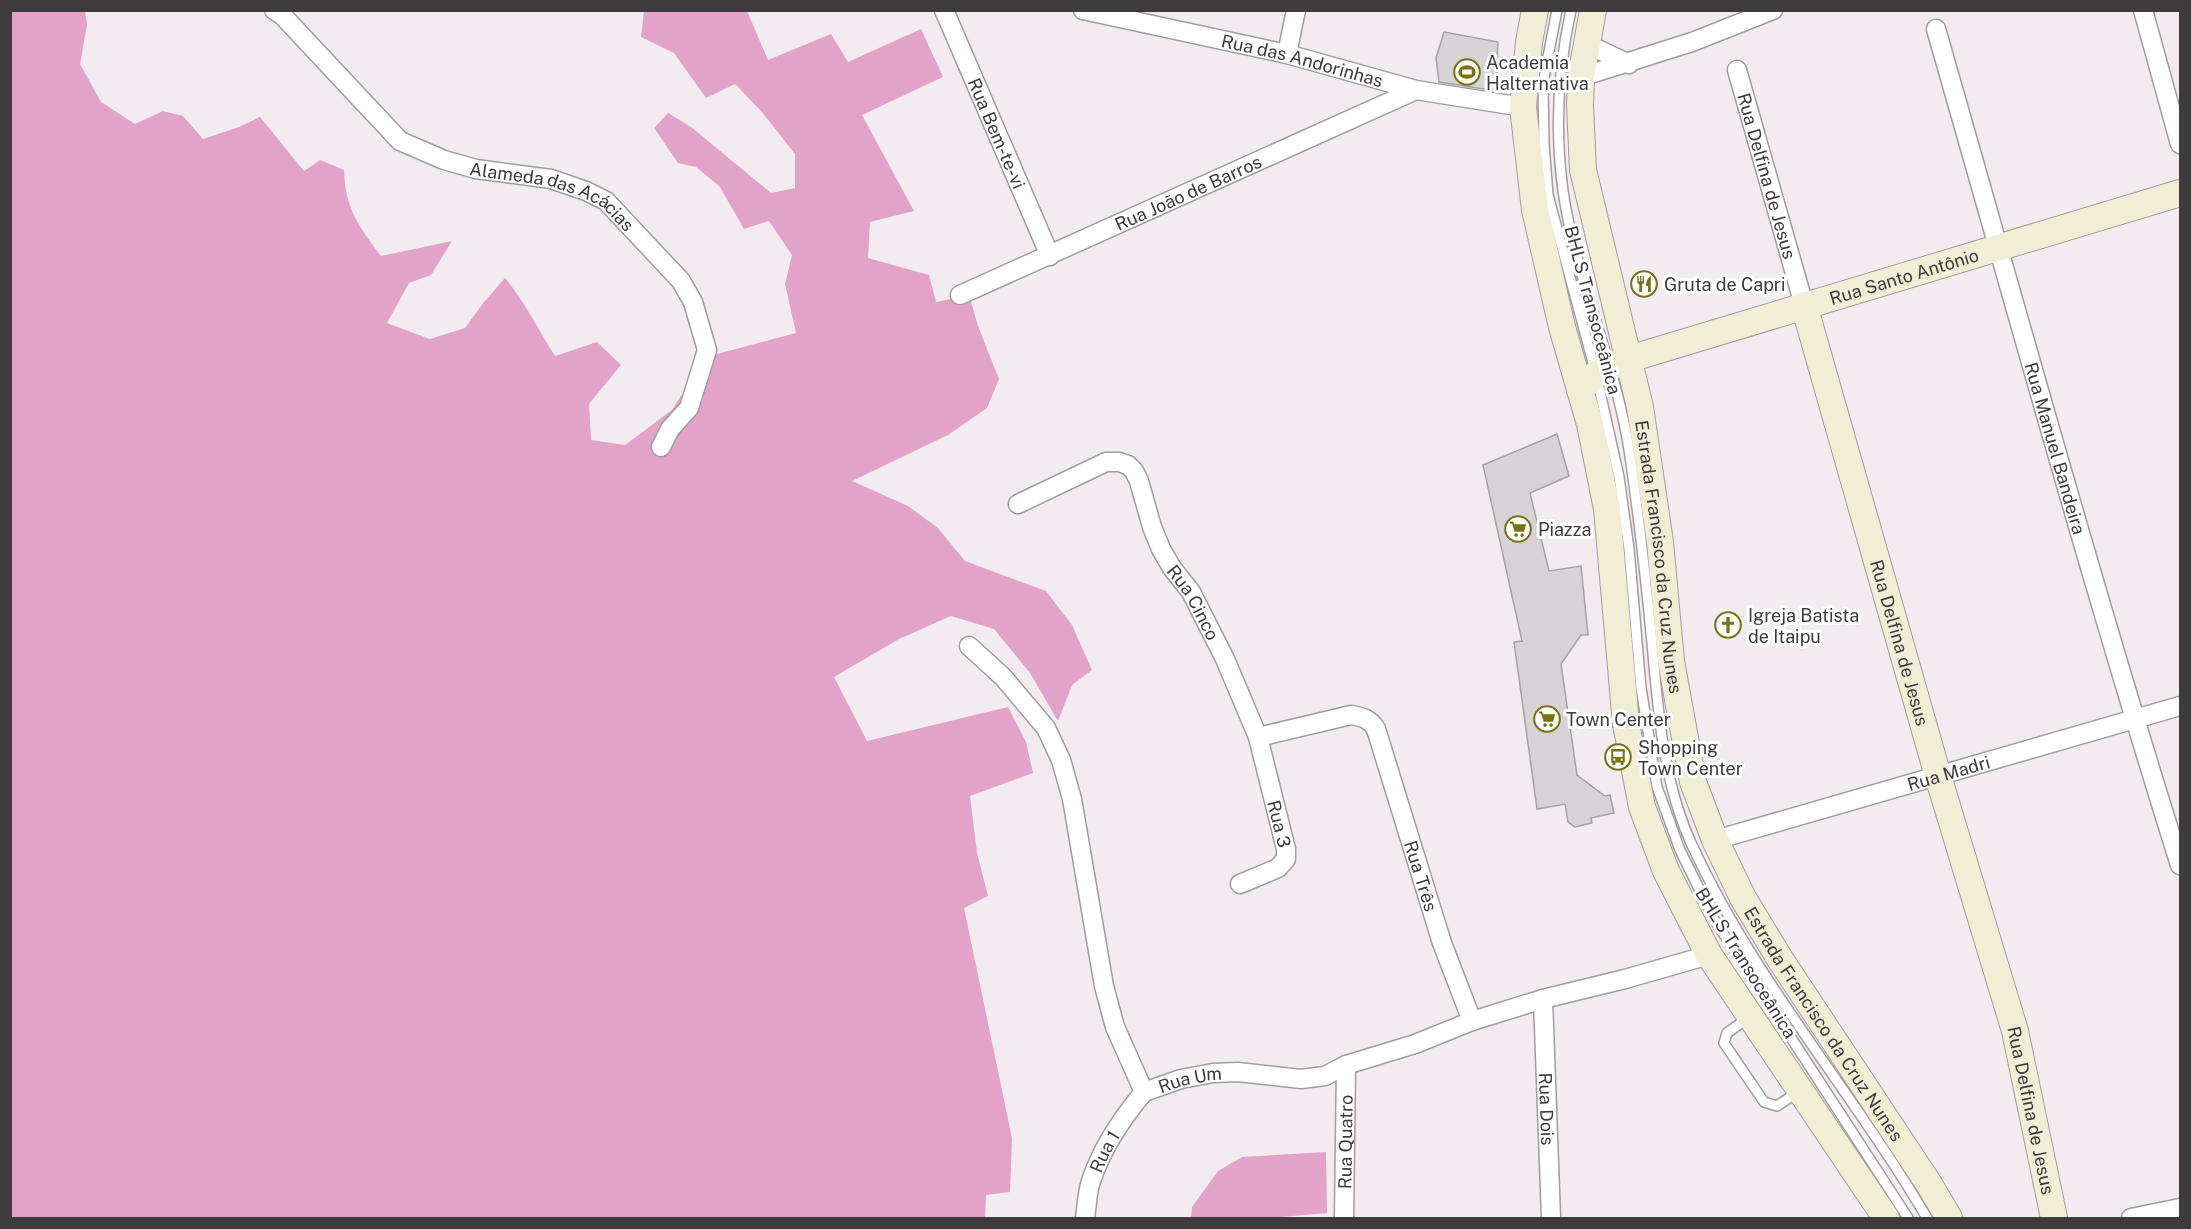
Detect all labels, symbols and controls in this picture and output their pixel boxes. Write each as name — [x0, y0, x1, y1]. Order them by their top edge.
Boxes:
street label: Rua das Andorinhas — [1220, 30, 1386, 91]
place label: Academia Halternativa — [1486, 52, 1589, 94]
sports icon: Academia Halternativa — [1452, 57, 1482, 87]
street label: Rua Bem-te-vi — [964, 74, 1030, 192]
street label: Rua Delfina de Jesus — [1734, 90, 1801, 261]
street label: Rua João de Barros — [1111, 150, 1265, 235]
street label: Alameda das Acácias — [468, 158, 639, 235]
street label: BHLS Transoceânica — [1560, 223, 1626, 397]
street label: Rua Santo Antônio — [1827, 244, 1981, 309]
restaurant icon: Gruta de Capri — [1629, 269, 1659, 299]
place label: Gruta de Capri — [1664, 274, 1785, 295]
street label: Rua Manuel Bandeira — [2021, 360, 2090, 537]
street label: Estrada Francisco da Cruz Nunes — [1632, 419, 1687, 695]
supermarket icon: Piazza — [1503, 514, 1533, 544]
place label: Piazza — [1538, 519, 1591, 540]
street label: Rua Delfina de Jesus — [1866, 557, 1934, 728]
street label: Rua Cinco — [1163, 561, 1224, 643]
place label: Igreja Batista de Itaipu — [1748, 605, 1859, 647]
church icon: Igreja Batista de Itaipu — [1713, 610, 1743, 640]
supermarket icon: Town Center — [1532, 704, 1562, 734]
place label: Town Center — [1566, 709, 1671, 730]
place label: Shopping Town Center — [1638, 737, 1743, 779]
bus stop icon: Shopping Town Center — [1603, 742, 1633, 772]
street label: Rua Madri — [1905, 751, 1992, 795]
street label: Rua 3 — [1264, 798, 1296, 850]
street label: Rua Três — [1400, 838, 1442, 914]
street label: BHLS Transoceânica — [1691, 884, 1801, 1042]
street label: Estrada Francisco da Cruz Nunes — [1740, 903, 1908, 1145]
street label: Rua Delfina de Jesus — [2004, 1024, 2059, 1196]
street label: Rua Um — [1155, 1062, 1222, 1097]
street label: Rua Dois — [1535, 1072, 1559, 1146]
street label: Rua Quatro — [1334, 1095, 1356, 1189]
street label: Rua 1 — [1085, 1126, 1124, 1175]

